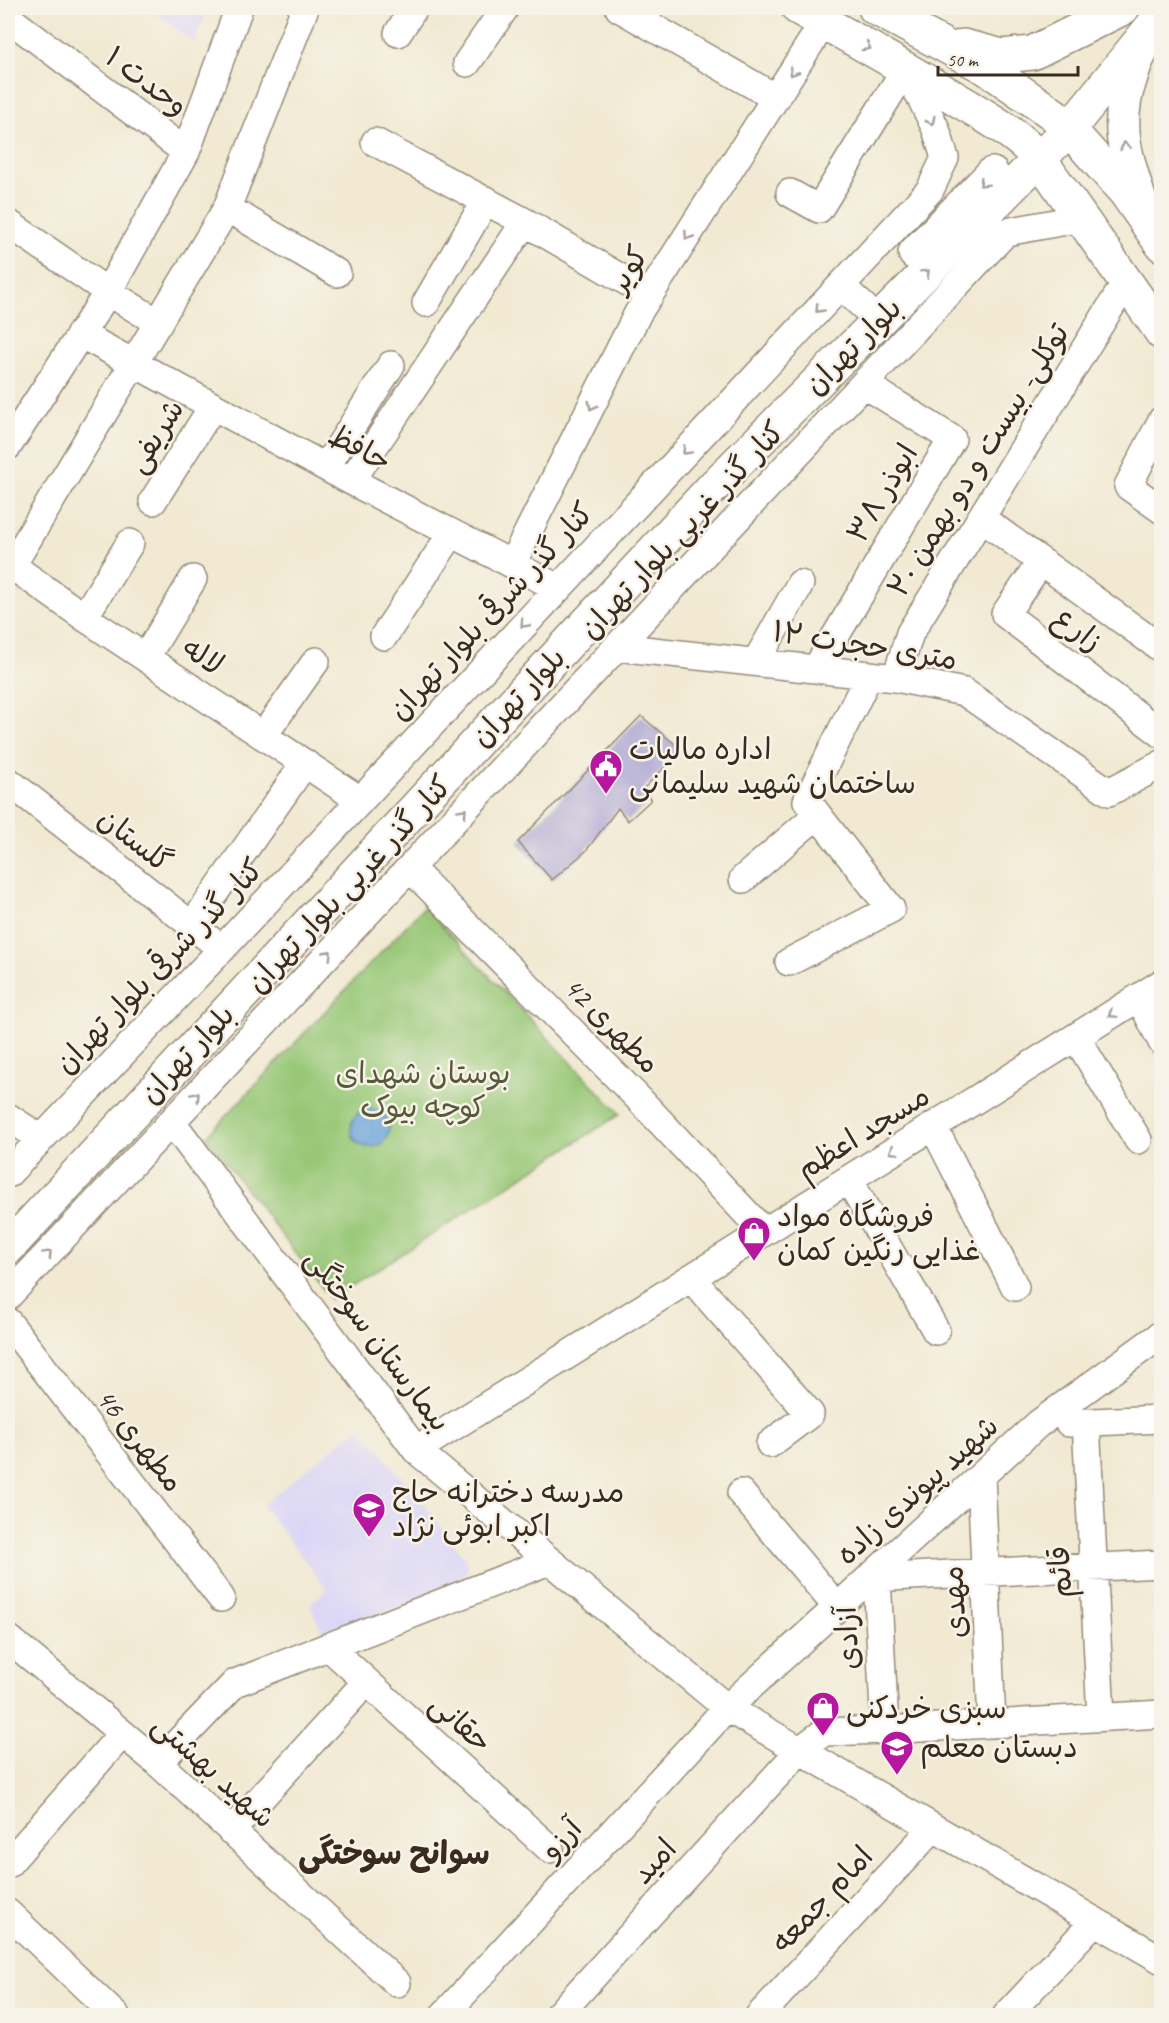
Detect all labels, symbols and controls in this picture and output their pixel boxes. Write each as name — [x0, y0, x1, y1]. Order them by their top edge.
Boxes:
street label: وحدت ۱ — [98, 37, 196, 125]
one-way arrow — [861, 39, 871, 51]
scale bar — [938, 39, 1078, 77]
text: 50 m — [947, 49, 980, 71]
one-way arrow — [788, 66, 800, 76]
one-way arrow — [924, 114, 936, 125]
one-way arrow — [1119, 142, 1132, 152]
one-way arrow — [979, 176, 989, 187]
one-way arrow — [683, 230, 695, 240]
street label: کویر — [598, 238, 657, 302]
one-way arrow — [918, 269, 929, 280]
street label: بلوار تهران — [796, 289, 910, 403]
one-way arrow — [816, 301, 827, 312]
street label: توکلی- بیست و دو بهمن ۲۰ — [878, 316, 1078, 604]
street label: شریفی — [118, 392, 192, 480]
one-way arrow — [588, 399, 599, 410]
street label: کنار گذر غربی بلوار تهران — [571, 413, 793, 647]
street label: حافظ — [322, 416, 398, 480]
street label: ۳۸ ابوذر — [838, 437, 926, 549]
one-way arrow — [682, 444, 693, 455]
street label: کنار گذر شرقی بلوار تهران — [381, 495, 601, 727]
street label: زارع — [1044, 598, 1110, 662]
street label: ۱۲ متری حجرت — [770, 612, 960, 678]
one-way arrow — [521, 617, 532, 628]
street label: لاله — [175, 628, 231, 684]
street label: بلوار تهران — [463, 640, 573, 754]
place label: اداره مالیات ساختمان شهید سلیمانی — [629, 730, 916, 802]
public building icon: اداره مالیات ساختمان شهید سلیمانی — [588, 748, 624, 795]
street label: کنار گذر غربی بلوار تهران — [238, 767, 460, 1001]
street label: گلستان — [90, 799, 180, 881]
one-way arrow — [455, 808, 466, 819]
street label: کنار گذر شرقی بلوار تهران — [47, 851, 271, 1081]
one-way arrow — [321, 950, 332, 961]
street label: مطهری 42 — [555, 968, 669, 1082]
street label: بلوار تهران — [132, 997, 242, 1111]
one-way arrow — [1108, 1007, 1118, 1019]
park label: بوستان شهدای کوچه بیوک — [335, 1054, 511, 1126]
street label: مسجد اعظم — [789, 1076, 938, 1190]
one-way arrow — [189, 1093, 200, 1103]
one-way arrow — [889, 1144, 899, 1156]
place label: فروشگاه مواد غذایی رنگین کمان — [777, 1197, 980, 1269]
shop icon: فروشگاه مواد غذایی رنگین کمان — [736, 1215, 772, 1262]
street label: بیمارستان سوختگی — [297, 1241, 459, 1439]
one-way arrow — [40, 1250, 51, 1261]
street label: مطهری 46 — [87, 1380, 193, 1500]
street label: شهید پیوندی زاده — [828, 1407, 1006, 1573]
place label: مدرسه دخترانه حاج اکبر ابوئی نژاد — [392, 1473, 625, 1545]
school or university icon: مدرسه دخترانه حاج اکبر ابوئی نژاد — [351, 1491, 387, 1538]
street label: قائم — [1040, 1545, 1083, 1599]
street label: مهدی — [933, 1565, 975, 1639]
street label: آزادی — [826, 1604, 868, 1671]
street label: حقانی — [422, 1685, 500, 1761]
place label: سبزی خردکنی — [846, 1689, 1007, 1727]
shop icon: سبزی خردکنی — [805, 1690, 841, 1737]
street label: شهید بهشتی — [145, 1706, 283, 1836]
place label: دبستان معلم — [920, 1728, 1078, 1769]
school or university icon: دبستان معلم — [879, 1729, 915, 1776]
street label: آرزو — [531, 1809, 591, 1870]
street label: امید — [623, 1830, 685, 1892]
district label: سوانح سوختگی — [298, 1833, 490, 1874]
street label: امام جمعه — [763, 1837, 883, 1963]

